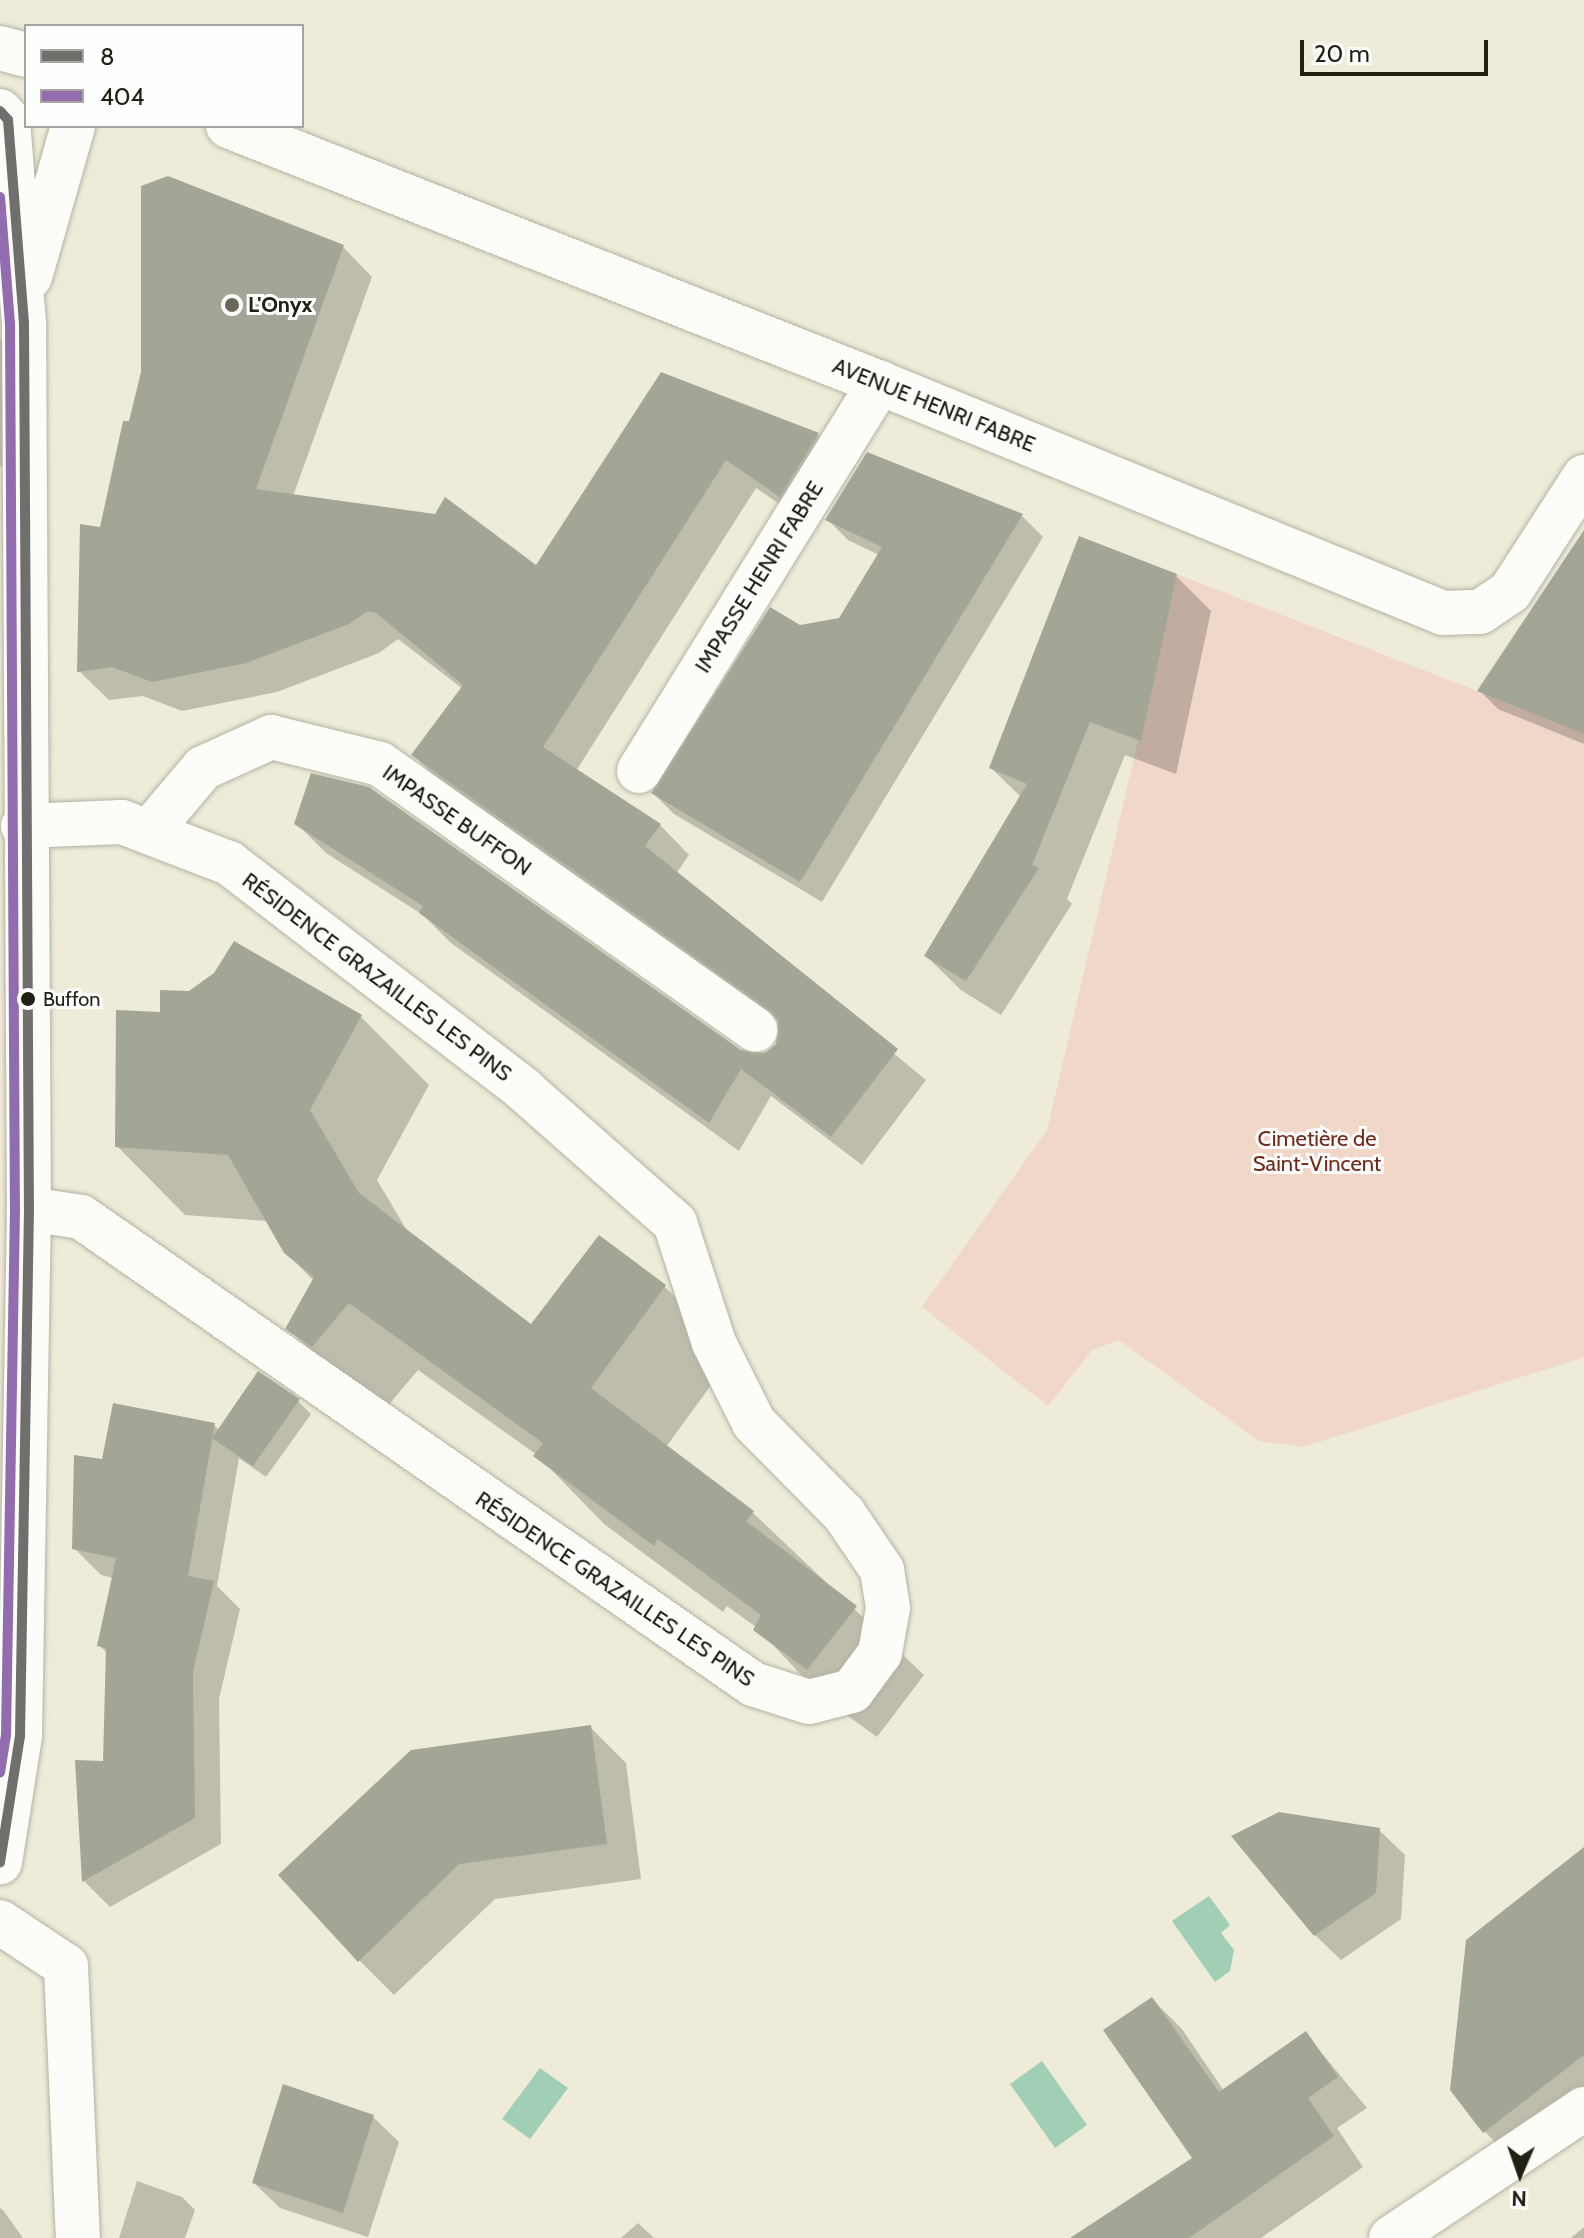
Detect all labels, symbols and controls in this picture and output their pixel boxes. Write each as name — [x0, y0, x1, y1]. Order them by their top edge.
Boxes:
legend — [24, 24, 304, 128]
scale bar — [1304, 24, 1492, 74]
text: 20 m — [1314, 39, 1370, 68]
text: 8 — [100, 42, 115, 71]
text: 404 — [100, 82, 145, 111]
place label: L'Onyx — [248, 292, 312, 318]
marker: L'Onyx — [223, 296, 241, 314]
street label: AVENUE HENRI FABRE — [829, 352, 1039, 458]
street label: IMPASSE HENRI FABRE — [689, 476, 829, 678]
street label: IMPASSE BUFFON — [377, 759, 537, 881]
street label: RÉSIDENCE GRAZAILLES LES PINS — [237, 867, 517, 1087]
place label: Buffon — [43, 987, 101, 1011]
marker: Buffon — [20, 991, 36, 1007]
park label: Cimetière de Saint-Vincent — [1253, 1125, 1381, 1176]
street label: RÉSIDENCE GRAZAILLES LES PINS — [471, 1486, 759, 1692]
north arrow — [1480, 2134, 1560, 2214]
text: N — [1511, 2185, 1527, 2212]

